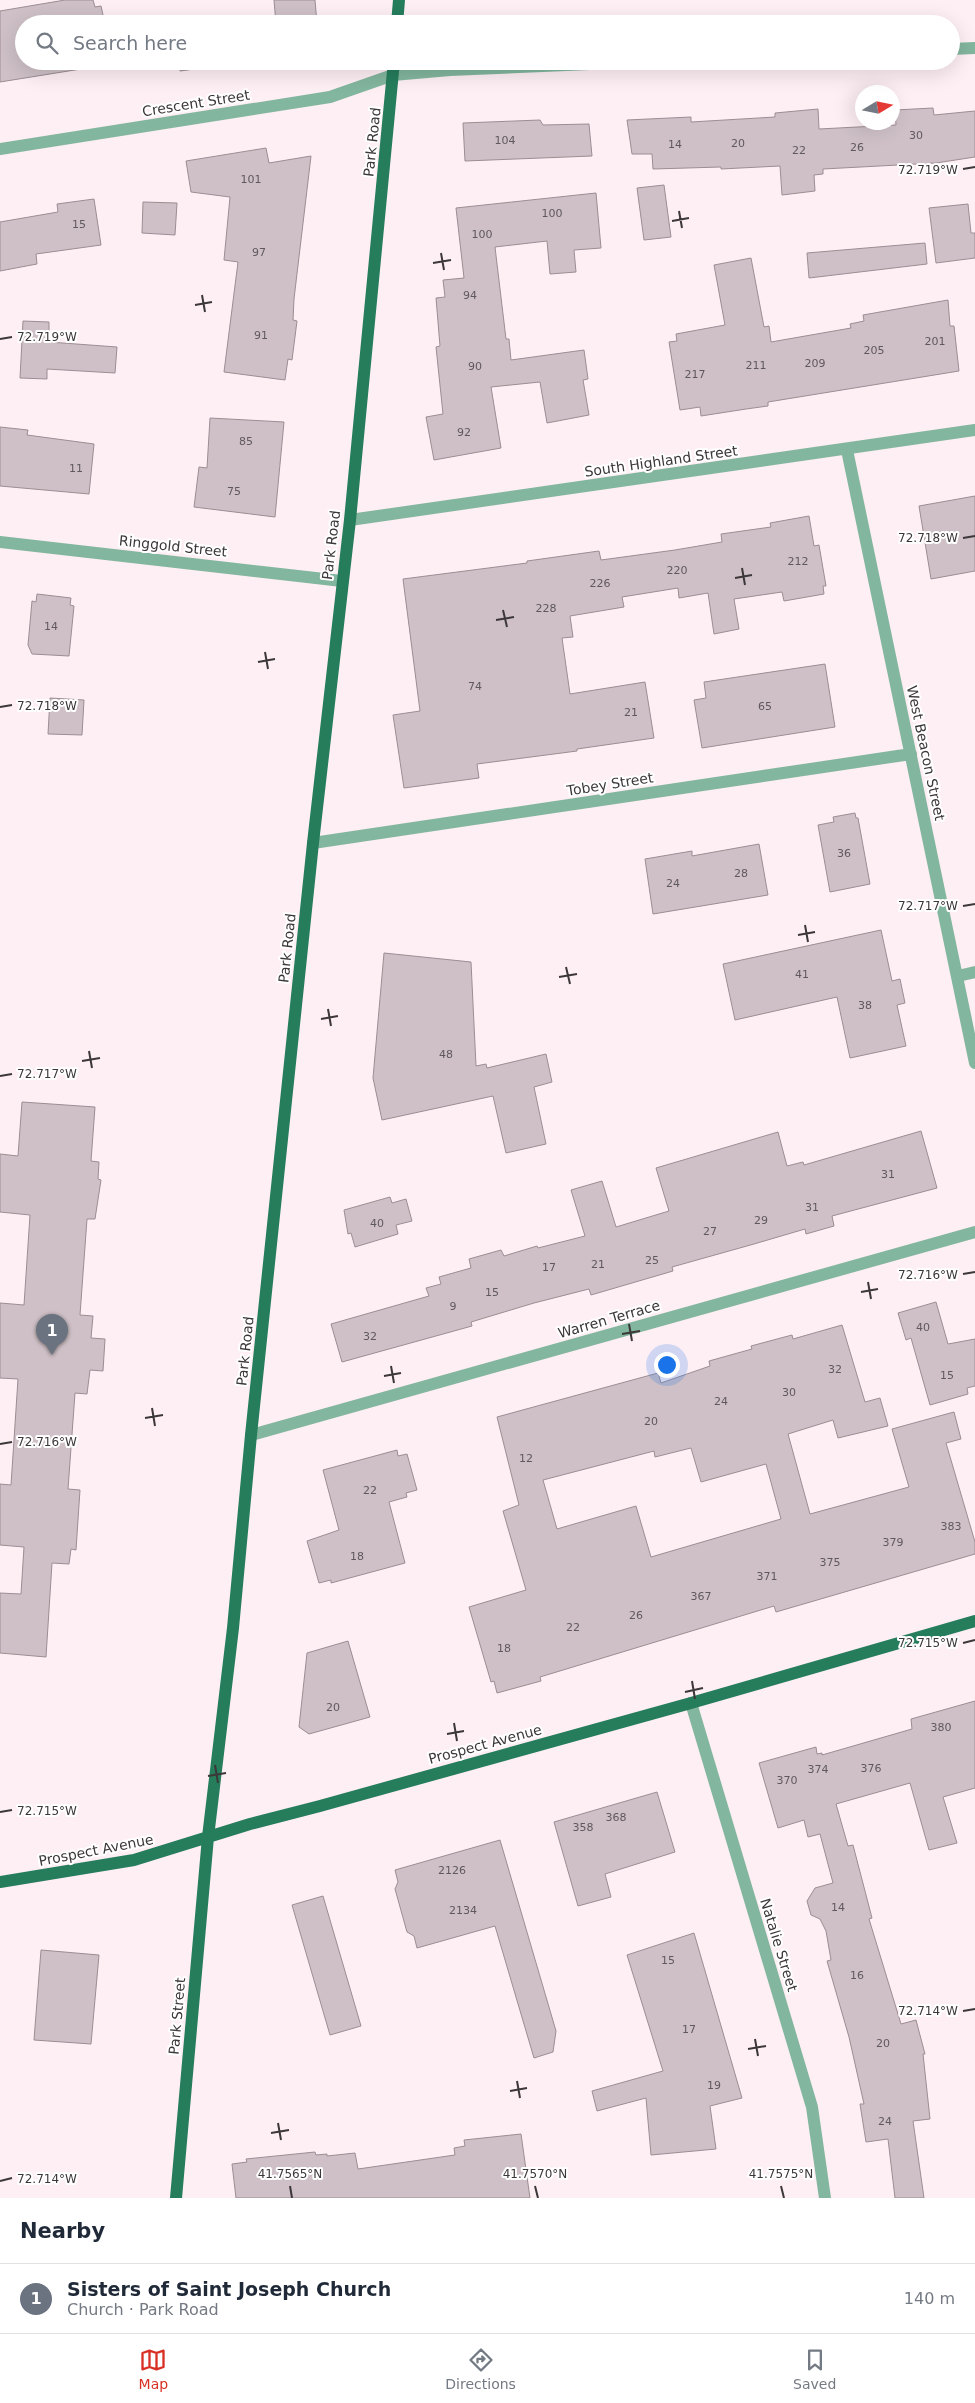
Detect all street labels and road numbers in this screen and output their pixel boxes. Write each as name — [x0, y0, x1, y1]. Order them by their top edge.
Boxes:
street label: Crescent Street — [141, 87, 251, 119]
street label: Park Road — [360, 106, 384, 178]
street label: South Highland Street — [583, 442, 739, 480]
street label: Park Road — [319, 509, 343, 581]
street label: Ringgold Street — [118, 532, 228, 560]
street label: West Beacon Street — [904, 684, 948, 823]
street label: Tobey Street — [565, 769, 655, 799]
street label: Park Road — [275, 912, 299, 984]
street label: Warren Terrace — [556, 1297, 662, 1341]
street label: Park Road — [233, 1315, 257, 1387]
street label: Prospect Avenue — [427, 1721, 543, 1767]
street label: Prospect Avenue — [37, 1831, 155, 1869]
street label: Natalie Street — [757, 1897, 801, 1994]
street label: Park Street — [166, 1976, 188, 2055]

